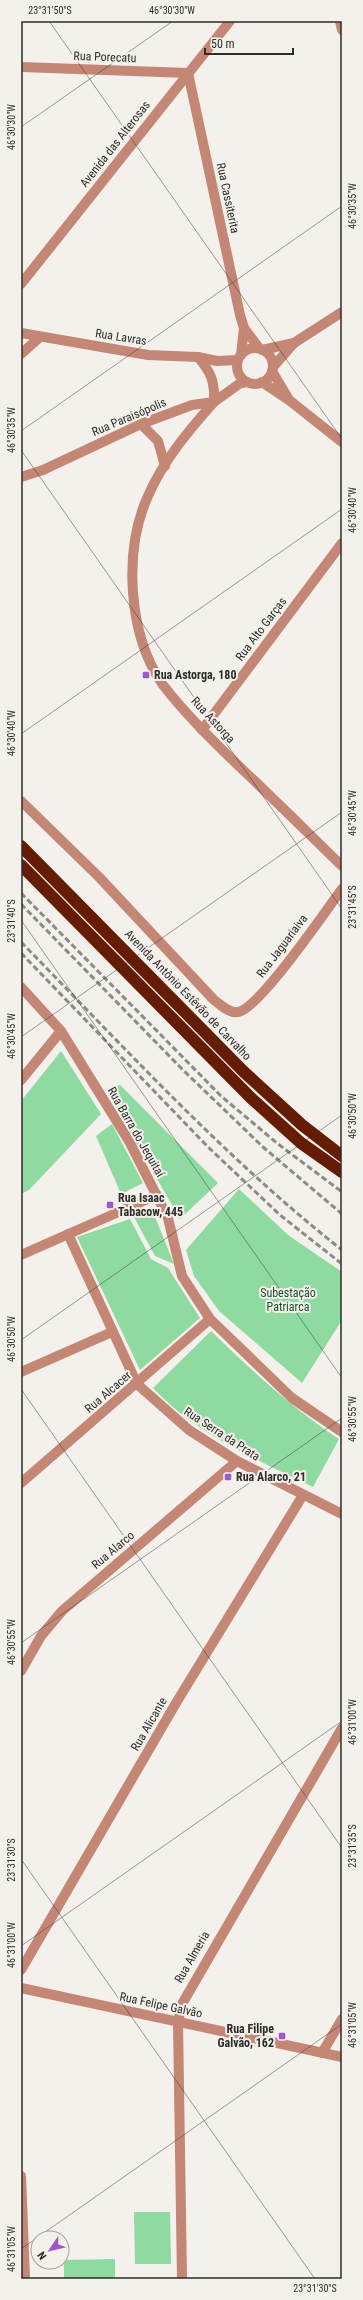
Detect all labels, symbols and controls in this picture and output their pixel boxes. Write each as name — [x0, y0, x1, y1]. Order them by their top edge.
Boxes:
text: 23°31'50"S — [28, 5, 72, 16]
text: 46°30'30"W — [149, 5, 195, 16]
scale bar — [205, 30, 293, 56]
text: 50 m — [211, 37, 235, 51]
street label: Rua Porecatu — [73, 49, 137, 65]
street label: Avenida das Alterosas — [77, 98, 153, 190]
text: 46°30'30"W — [6, 104, 17, 150]
street label: Rua Cassiterita — [214, 161, 242, 235]
text: 46°30'35"W — [347, 183, 358, 229]
street label: Rua Lavras — [94, 326, 148, 348]
street label: Rua Paraisópolis — [90, 395, 168, 439]
text: 46°30'35"W — [6, 407, 17, 453]
text: 46°30'40"W — [347, 487, 358, 533]
street label: Rua Alto Garças — [233, 595, 289, 663]
place label: Rua Astorga, 180 — [154, 668, 237, 682]
marker: Rua Astorga, 180 — [141, 670, 151, 680]
street label: Rua Astorga — [188, 694, 238, 746]
text: 46°30'40"W — [6, 710, 17, 756]
text: 46°30'45"W — [347, 790, 358, 836]
text: 23°31'45"S — [347, 885, 358, 929]
text: 23°31'40"S — [6, 899, 17, 943]
street label: Rua Jaguariaiva — [254, 911, 310, 980]
street label: Avenida Antônio Estêvão de Carvalho — [122, 927, 254, 1063]
text: 46°30'45"W — [6, 1013, 17, 1059]
street label: Rua Barra do Jequitaí — [105, 1085, 168, 1180]
text: 46°30'50"W — [347, 1093, 358, 1139]
place label: Rua Isaac Tabacow, 445 — [118, 1191, 183, 1219]
marker: Rua Isaac Tabacow, 445 — [105, 1200, 115, 1210]
park label: Subestação Patriarca — [260, 1286, 316, 1314]
text: 46°30'50"W — [6, 1316, 17, 1362]
street label: Rua Alcacer — [82, 1368, 134, 1416]
text: 46°30'55"W — [347, 1396, 358, 1442]
street label: Rua Serra da Prata — [181, 1404, 263, 1464]
place label: Rua Alarco, 21 — [236, 1470, 306, 1484]
marker: Rua Alarco, 21 — [223, 1472, 233, 1482]
street label: Rua Alarco — [89, 1528, 137, 1572]
text: 46°30'55"W — [6, 1619, 17, 1665]
street label: Rua Alicante — [128, 1694, 170, 1753]
text: 46°31'00"W — [347, 1699, 358, 1745]
text: 23°31'35"S — [347, 1824, 358, 1868]
text: 23°31'30"S — [6, 1838, 17, 1882]
text: 46°31'00"W — [6, 1922, 17, 1968]
street label: Rua Almeria — [172, 1929, 212, 1985]
street label: Rua Felipe Galvão — [118, 1989, 204, 2021]
text: 46°31'05"W — [347, 2002, 358, 2048]
place label: Rua Filipe Galvão, 162 — [217, 2022, 274, 2050]
marker: Rua Filipe Galvão, 162 — [277, 2031, 287, 2041]
text: 46°31'05"W — [6, 2226, 17, 2272]
north arrow — [30, 2230, 70, 2270]
text: N — [35, 2249, 49, 2262]
text: 23°31'30"S — [293, 2283, 337, 2294]

